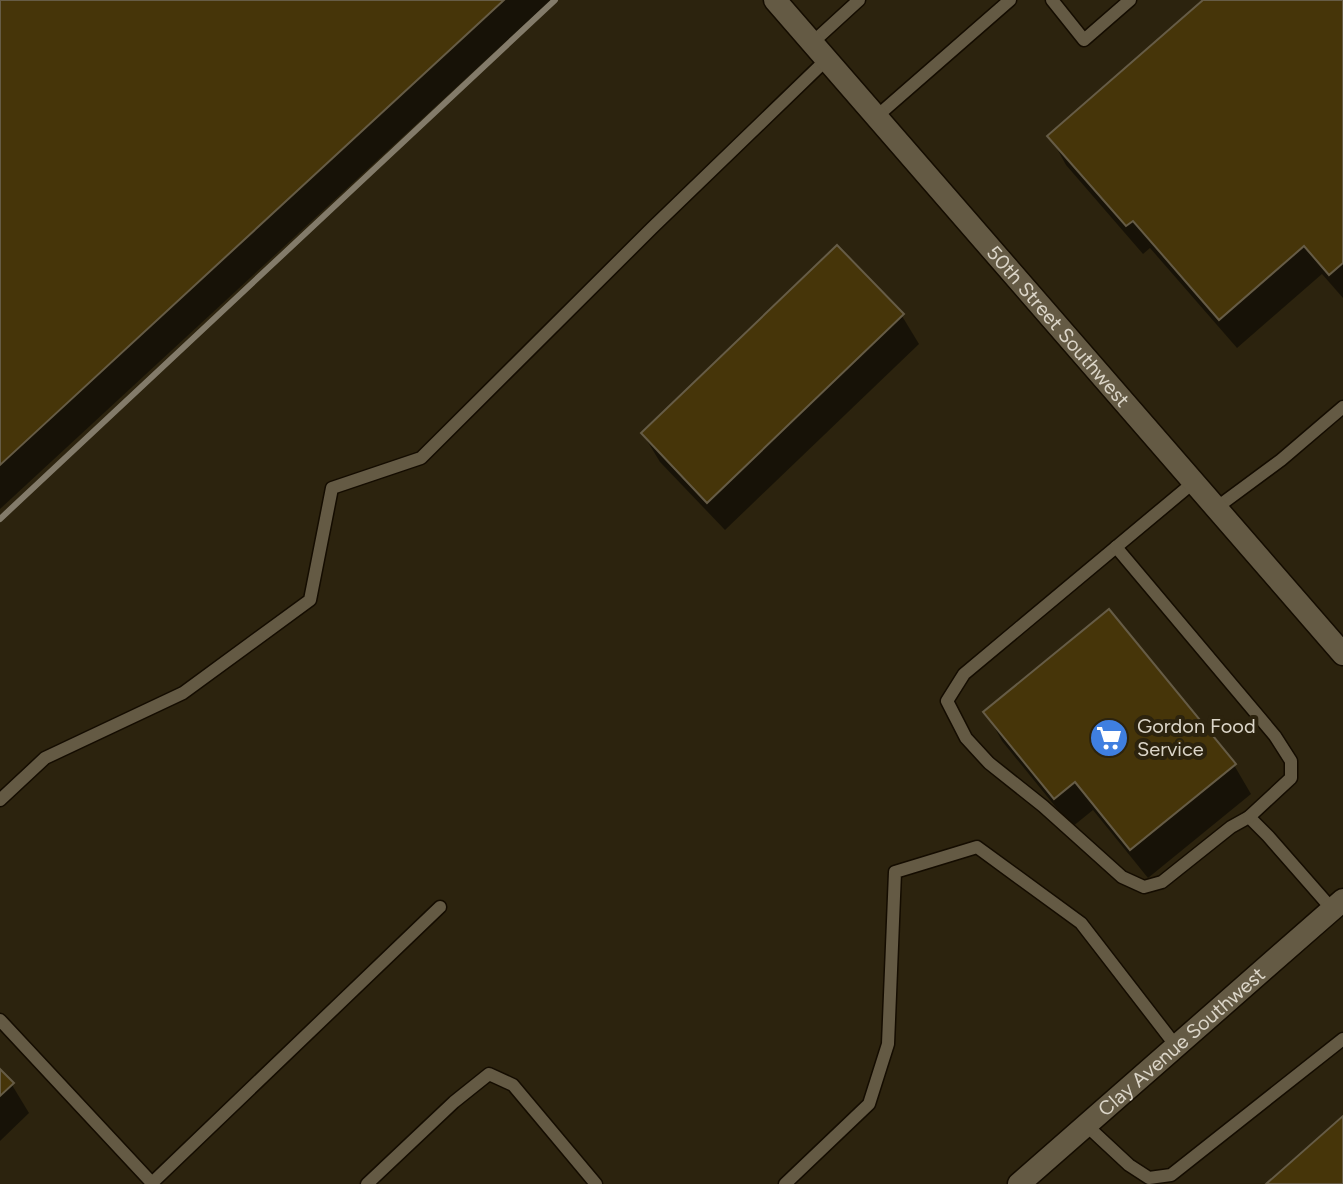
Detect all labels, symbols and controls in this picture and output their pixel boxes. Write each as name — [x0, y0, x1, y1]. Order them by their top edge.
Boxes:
street label: 50th Street Southwest — [982, 241, 1135, 412]
place label: Gordon Food Service — [1137, 714, 1256, 761]
supermarket icon: Gordon Food Service — [1088, 717, 1130, 759]
street label: Clay Avenue Southwest — [1093, 962, 1270, 1121]

